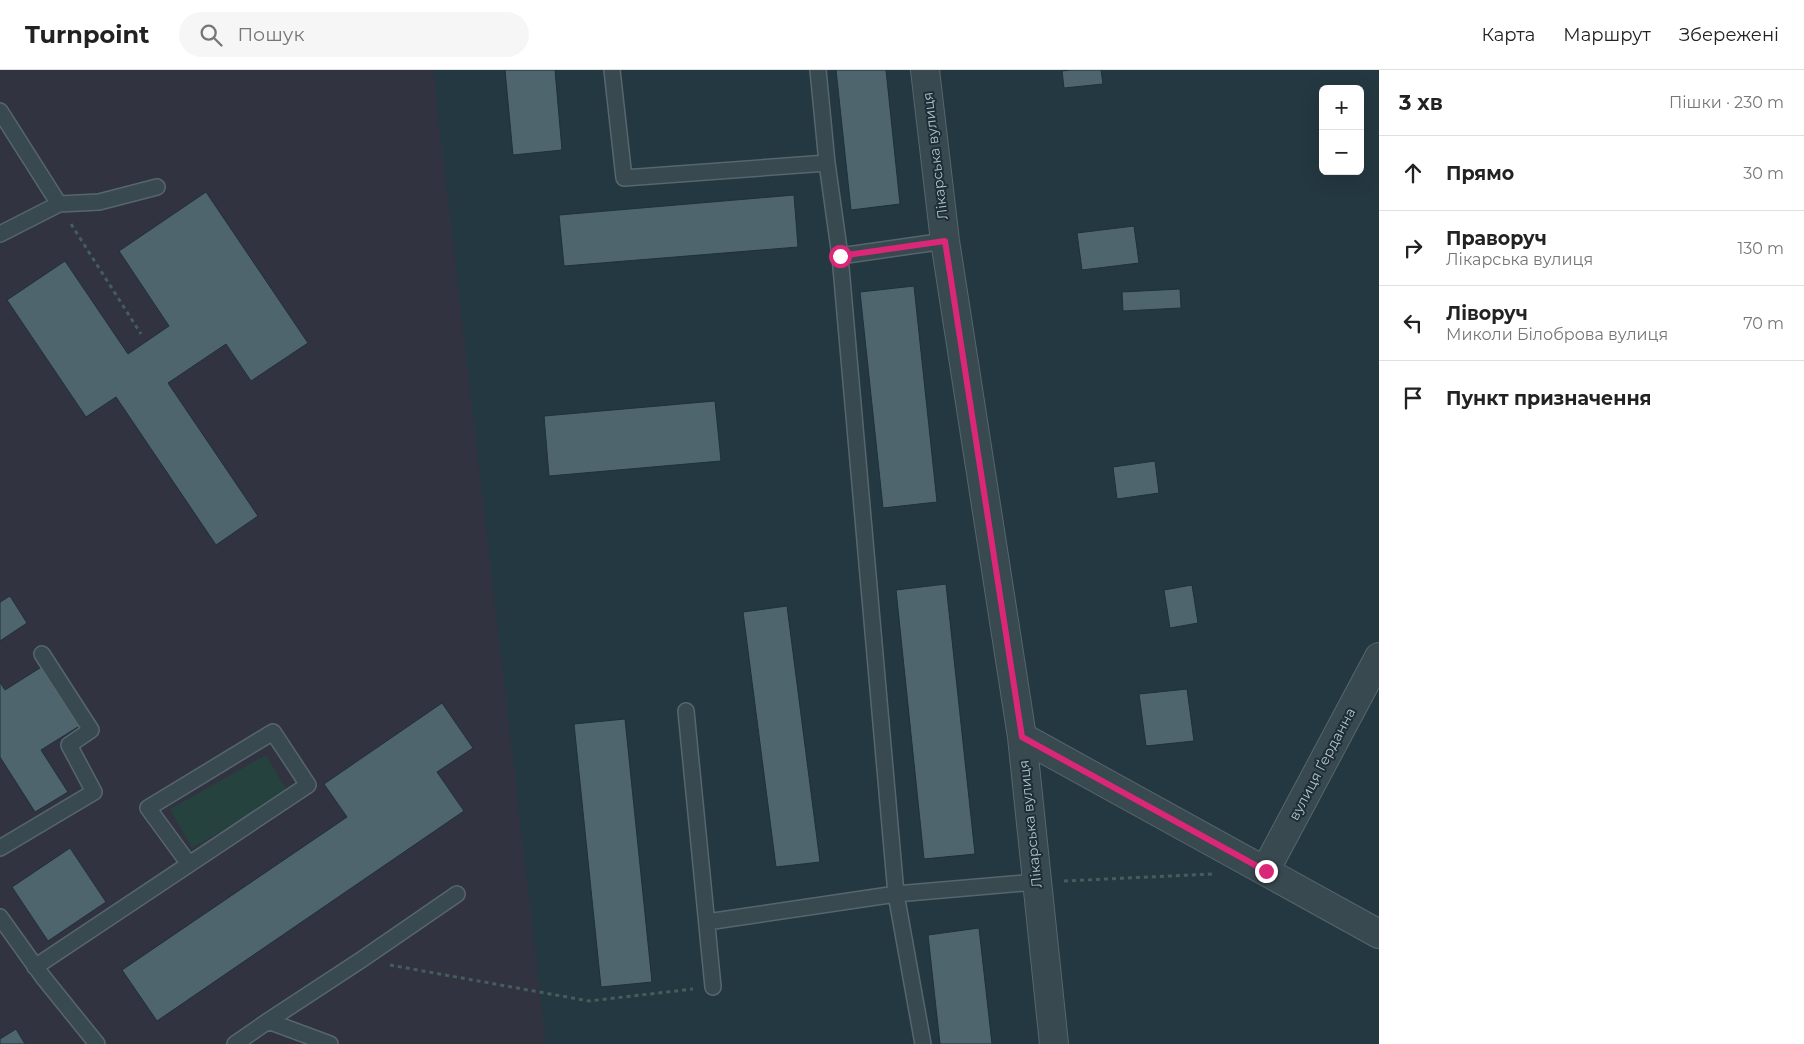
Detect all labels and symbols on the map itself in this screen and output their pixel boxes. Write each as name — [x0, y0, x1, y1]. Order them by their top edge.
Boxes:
street label: Лікарська вулиця — [918, 91, 952, 221]
route start — [829, 245, 852, 268]
street label: вулиця Ґерданна — [1285, 705, 1359, 823]
street label: Лікарська вулиця — [1014, 759, 1046, 889]
route end — [1255, 860, 1278, 883]

